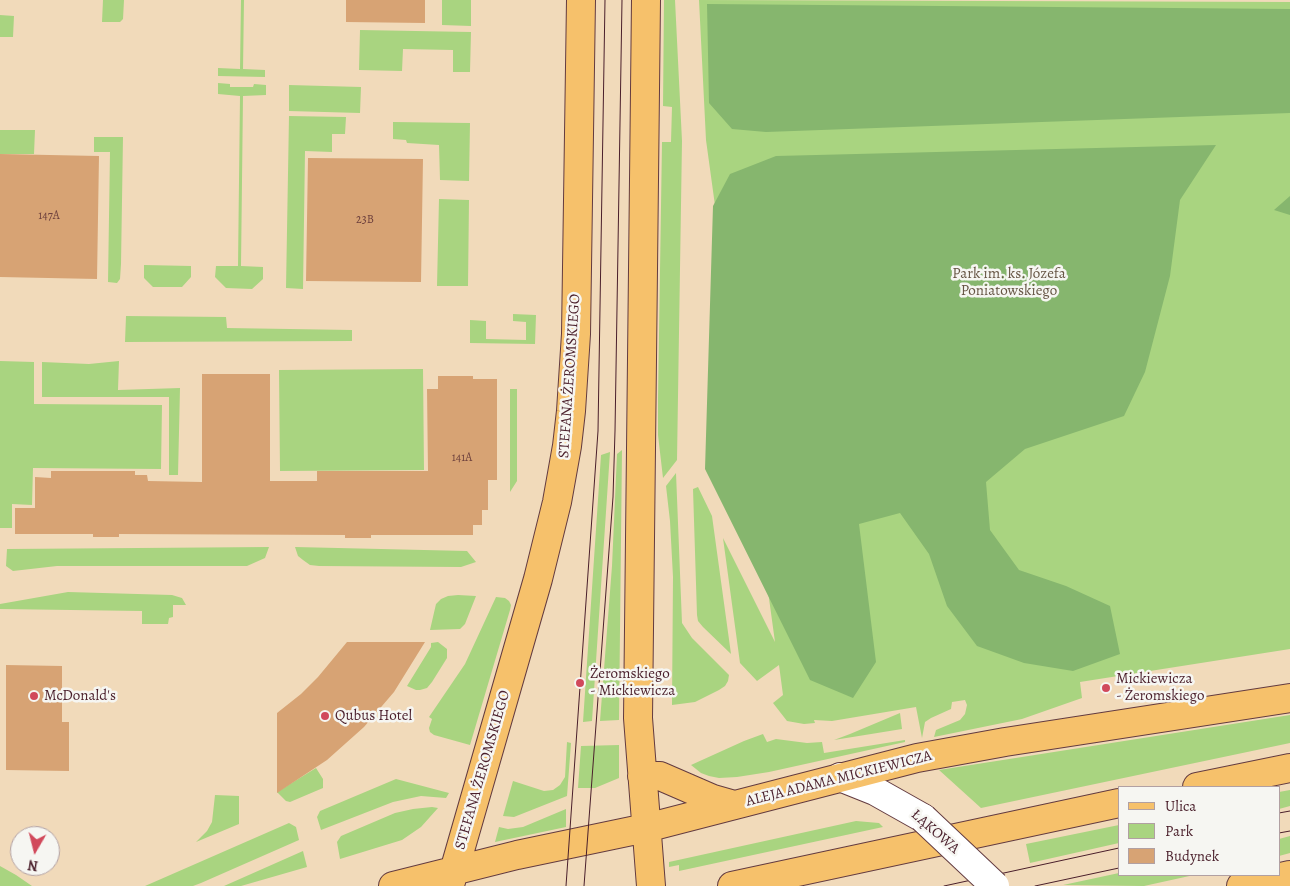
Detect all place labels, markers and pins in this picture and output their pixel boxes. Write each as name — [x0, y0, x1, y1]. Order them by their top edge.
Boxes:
place label: Żeromskiego - Mickiewicza — [590, 665, 675, 700]
place label: Mickiewicza - Żeromskiego — [1116, 670, 1204, 705]
marker: Żeromskiego - Mickiewicza — [574, 677, 586, 689]
marker: Mickiewicza - Żeromskiego — [1100, 682, 1112, 694]
place label: McDonald's — [44, 687, 116, 705]
marker: McDonald's — [28, 690, 40, 702]
place label: Qubus Hotel — [335, 707, 412, 725]
marker: Qubus Hotel — [319, 710, 331, 722]

